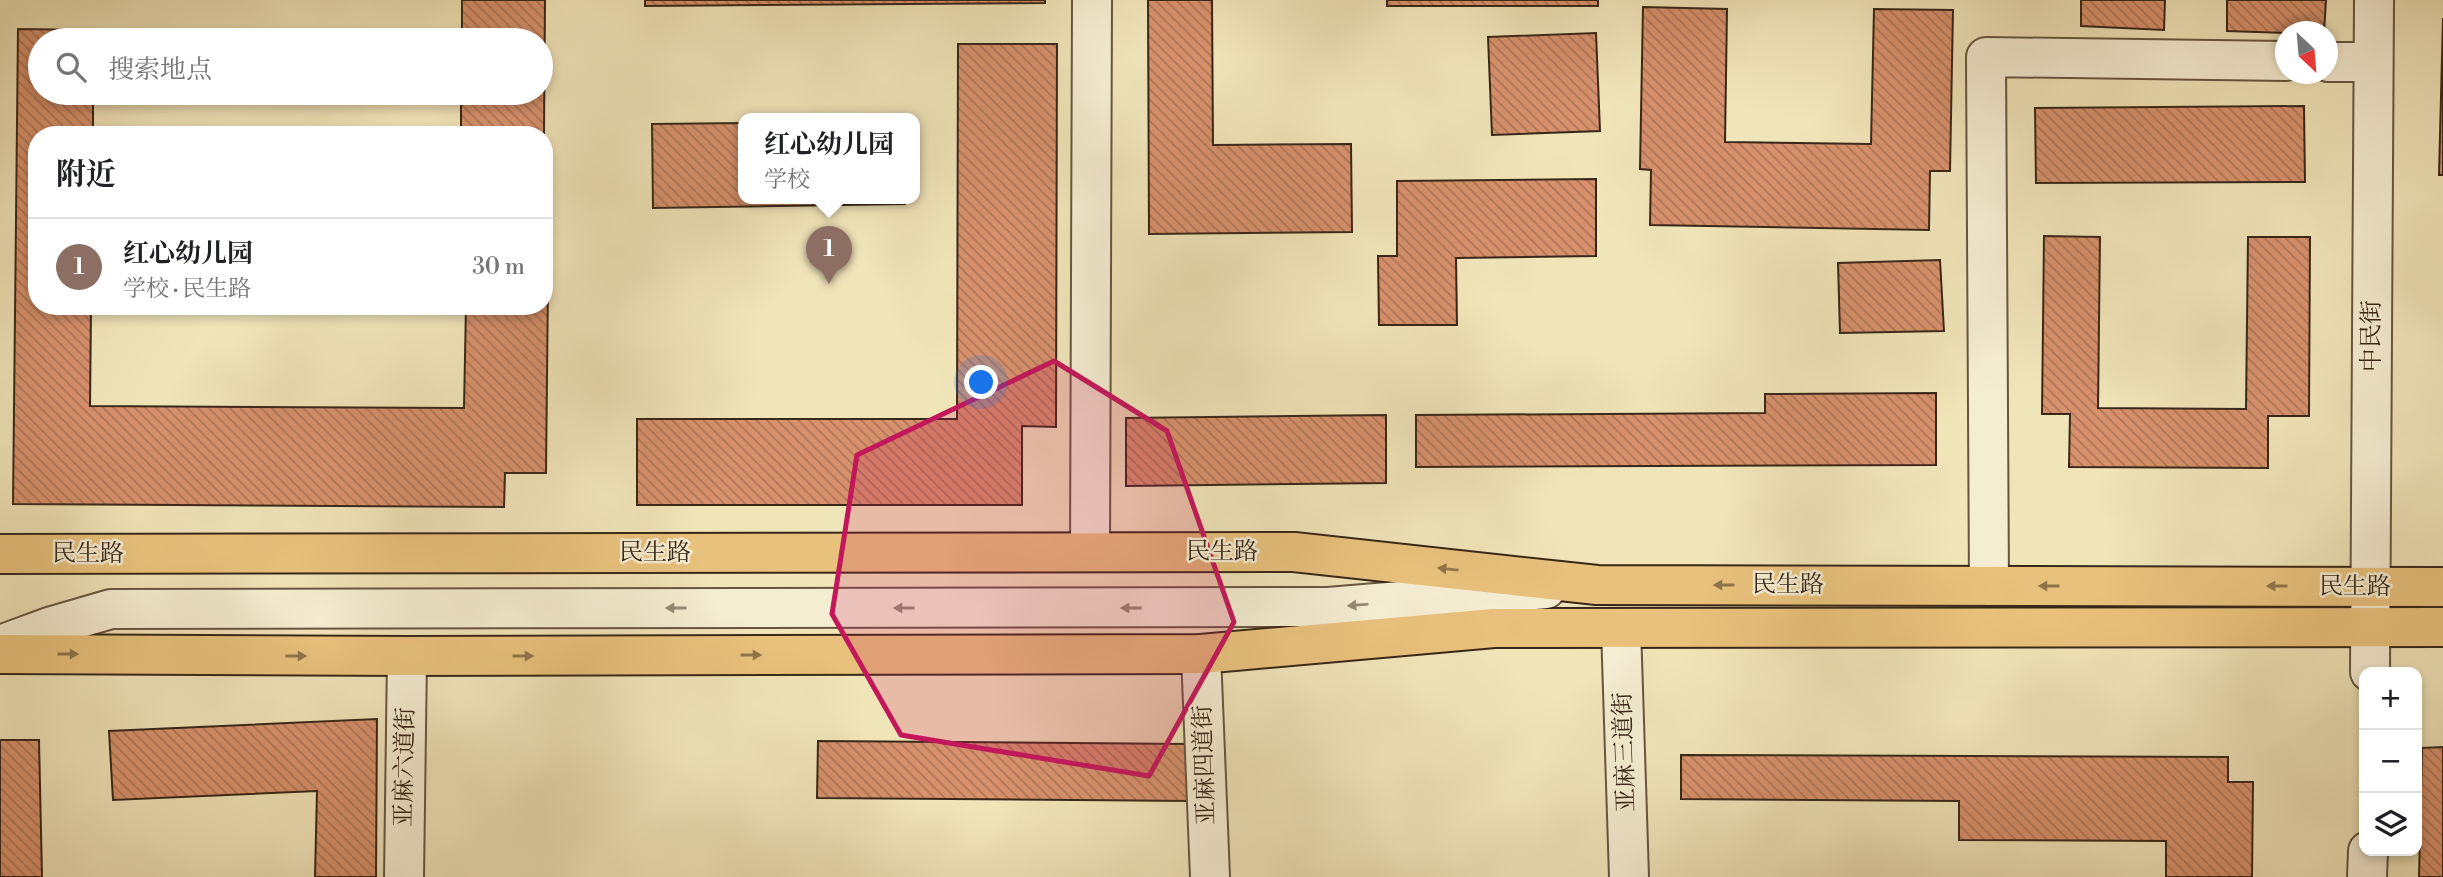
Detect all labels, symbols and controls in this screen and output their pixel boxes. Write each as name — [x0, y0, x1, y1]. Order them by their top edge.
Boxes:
north arrow — [2275, 21, 2338, 84]
search box — [28, 28, 553, 105]
icon: search — [52, 48, 90, 86]
text: 搜索地点 — [108, 54, 212, 86]
popup — [738, 113, 920, 204]
text: 红心幼儿园 — [764, 129, 894, 161]
text: 附近 — [56, 156, 116, 194]
text: 学校 — [764, 166, 810, 194]
pin: 1 — [806, 226, 852, 284]
text: 红心幼儿园 — [123, 238, 253, 270]
text: 1 — [73, 253, 85, 281]
text: 30 m — [472, 253, 525, 281]
text: 学校 · 民生路 — [123, 275, 251, 303]
street label: 中民街 — [2357, 300, 2387, 372]
your location — [964, 365, 998, 399]
street label: 民生路 — [1186, 537, 1258, 567]
street label: 民生路 — [619, 538, 691, 568]
street label: 民生路 — [52, 539, 124, 569]
one-way arrow — [1437, 563, 1459, 574]
street label: 民生路 — [1752, 570, 1824, 600]
street label: 民生路 — [2319, 572, 2391, 602]
one-way arrow — [1713, 579, 1735, 591]
one-way arrow — [2038, 580, 2060, 592]
one-way arrow — [2266, 580, 2288, 592]
one-way arrow — [1347, 600, 1369, 611]
one-way arrow — [665, 602, 687, 614]
one-way arrow — [892, 602, 914, 614]
one-way arrow — [1120, 602, 1142, 614]
one-way arrow — [57, 648, 79, 660]
one-way arrow — [740, 649, 762, 661]
one-way arrow — [285, 650, 307, 662]
one-way arrow — [512, 650, 534, 662]
map controls — [2359, 667, 2422, 856]
button: + — [2359, 667, 2422, 730]
street label: 亚麻三道街 — [1608, 692, 1642, 812]
street label: 亚麻四道街 — [1188, 705, 1222, 825]
street label: 亚麻六道街 — [389, 707, 421, 827]
button: − — [2359, 730, 2422, 793]
button: layers — [2359, 793, 2422, 856]

